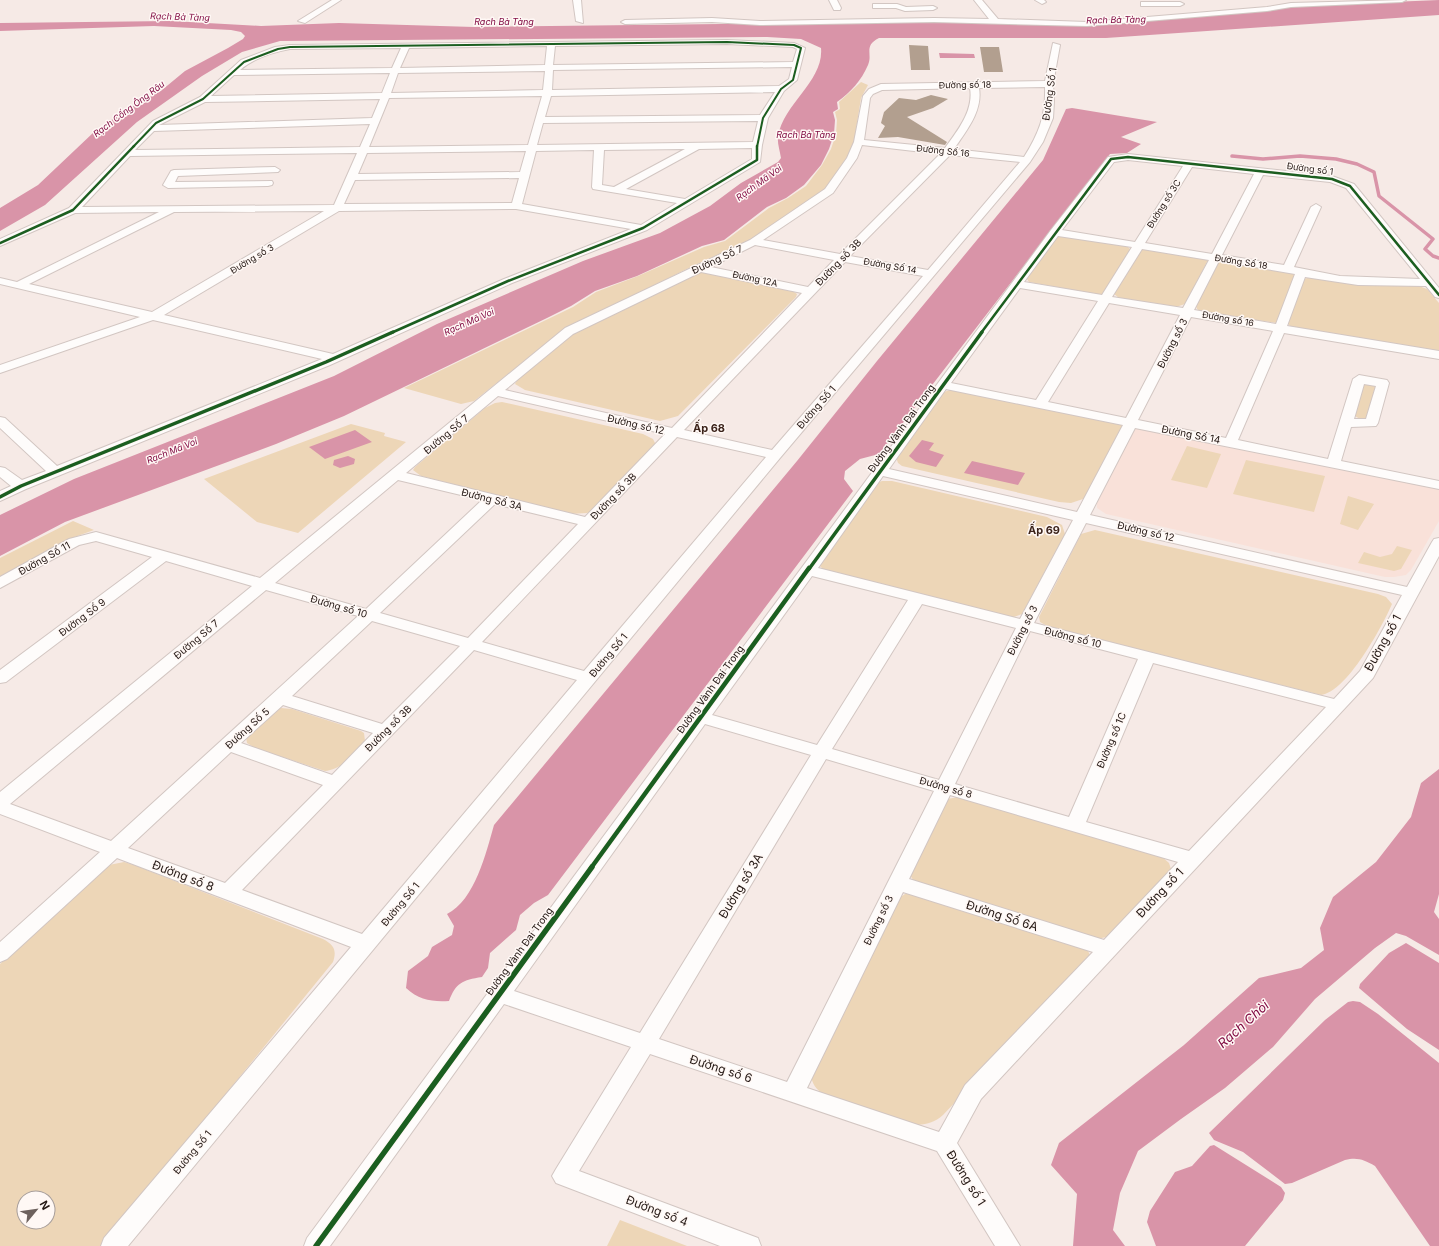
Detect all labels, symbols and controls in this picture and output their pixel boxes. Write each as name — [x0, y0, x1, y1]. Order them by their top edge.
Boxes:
water label: Rạch Bà Tàng — [150, 10, 211, 23]
water label: Rạch Bà Tàng — [1086, 13, 1146, 26]
water label: Rạch Bà Tàng — [474, 16, 534, 27]
street label: Đường Số 1 — [1039, 67, 1059, 121]
water label: Rạch Cống Ông Râu — [91, 78, 167, 139]
street label: Đường số 18 — [939, 79, 992, 90]
water label: Rạch Bà Tàng — [776, 129, 836, 140]
street label: Đường Số 16 — [916, 142, 971, 159]
street label: Đường số 1 — [1286, 160, 1334, 177]
water label: Rạch Mã Voi — [734, 162, 784, 203]
street label: Đường số 3C — [1144, 177, 1183, 230]
street label: Đường số 3B — [813, 236, 863, 288]
street label: Đường số 3 — [228, 241, 276, 276]
street label: Đường Số 7 — [690, 242, 745, 276]
street label: Đường Số 18 — [1214, 252, 1269, 271]
street label: Đường Số 14 — [863, 255, 918, 276]
street label: Đường 12A — [732, 268, 779, 289]
water label: Rạch Mã Voi — [442, 305, 496, 338]
street label: Đường số 16 — [1201, 309, 1255, 329]
street label: Đường số 3 — [1154, 316, 1190, 370]
street label: Đường Vành Đai Trong — [865, 382, 937, 474]
street label: Đường Số 1 — [794, 383, 838, 431]
street label: Đường Số 7 — [421, 412, 471, 456]
street label: Đường số 12 — [606, 412, 666, 436]
district label: Ấp 68 — [693, 419, 725, 435]
street label: Đường Số 14 — [1161, 422, 1221, 446]
water label: Rạch Mã Voi — [145, 435, 200, 466]
street label: Đường số 3B — [588, 470, 638, 522]
street label: Đường Số 3A — [460, 486, 524, 512]
street label: Đường số 12 — [1116, 519, 1176, 543]
district label: Ấp 69 — [1028, 521, 1060, 537]
street label: Đường Số 11 — [16, 539, 72, 577]
street label: Đường số 10 — [309, 592, 369, 620]
street label: Đường Số 9 — [56, 596, 108, 638]
street label: Đường số 3 — [1004, 603, 1040, 657]
street label: Đường số 1 — [1361, 612, 1404, 674]
street label: Đường Số 7 — [171, 617, 221, 661]
street label: Đường số 10 — [1043, 624, 1103, 650]
street label: Đường Số 1 — [586, 631, 630, 679]
street label: Đường Vành Đai Trong — [674, 643, 746, 735]
street label: Đường số 3B — [362, 702, 414, 754]
street label: Đường Số 5 — [222, 705, 272, 751]
street label: Đường số 1C — [1094, 710, 1128, 770]
street label: Đường số 8 — [918, 774, 974, 800]
street label: Đường số 3A — [715, 850, 766, 921]
street label: Đường số 8 — [150, 857, 216, 894]
street label: Đường số 1 — [1133, 865, 1186, 921]
street label: Đường Số 1 — [378, 880, 422, 928]
street label: Đường số 3 — [861, 893, 895, 947]
street label: Đường Số 6A — [964, 897, 1040, 934]
street label: Đường Vành Đai Trong — [483, 905, 555, 997]
water label: Rạch Chòi — [1214, 996, 1272, 1051]
street label: Đường số 6 — [688, 1051, 754, 1086]
street label: Đường Số 1 — [170, 1128, 214, 1176]
street label: Đường số 1 — [944, 1147, 989, 1208]
north arrow — [16, 1190, 56, 1230]
street label: Đường số 4 — [624, 1192, 691, 1229]
text: N — [37, 1198, 53, 1212]

